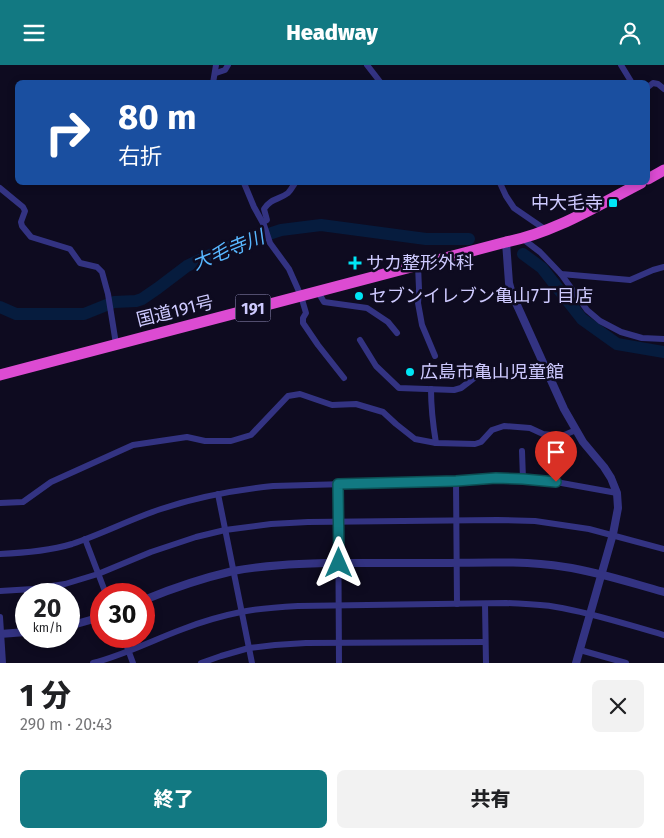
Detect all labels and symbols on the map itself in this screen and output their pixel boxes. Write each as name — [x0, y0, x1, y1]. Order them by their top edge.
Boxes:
place label: 中大毛寺 — [531, 192, 603, 214]
marker: 中大毛寺 — [607, 197, 619, 209]
water label: 大毛寺川 — [188, 224, 269, 275]
place label: サカ整形外科 — [366, 252, 474, 274]
marker: サカ整形外科 — [348, 256, 362, 270]
place label: セブンイレブン亀山7丁目店 — [369, 285, 593, 307]
marker: セブンイレブン亀山7丁目店 — [353, 290, 365, 302]
street label: 国道191号 — [134, 291, 216, 331]
road number: 191 — [236, 295, 270, 321]
place label: 広島市亀山児童館 — [420, 361, 564, 383]
marker: 広島市亀山児童館 — [404, 366, 416, 378]
pin — [535, 431, 577, 482]
position arrow — [312, 536, 364, 588]
speed limit sign: 30 — [90, 583, 155, 648]

